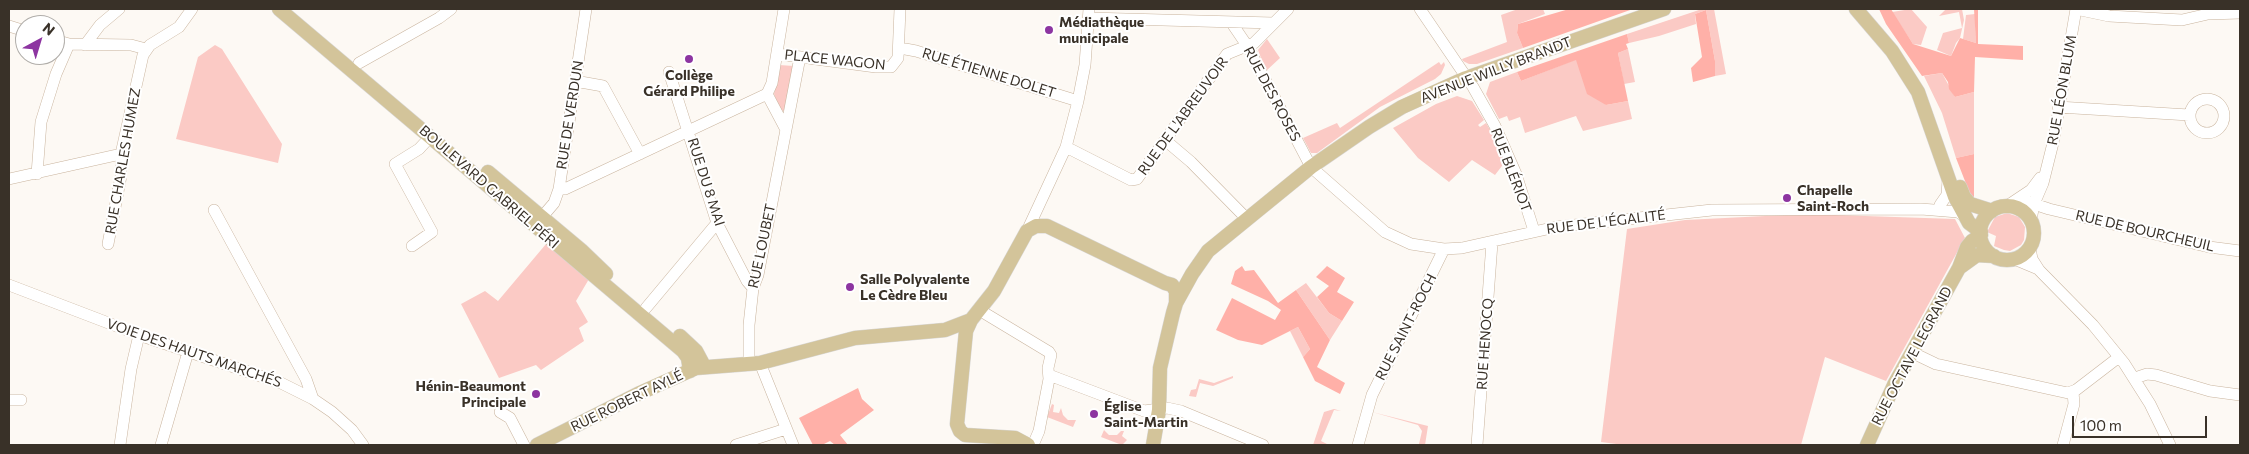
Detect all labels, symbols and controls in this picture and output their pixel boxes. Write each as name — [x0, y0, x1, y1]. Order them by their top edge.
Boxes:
place label: Médiathèque municipale — [1059, 14, 1144, 46]
north arrow — [15, 15, 65, 65]
text: N — [40, 19, 59, 39]
marker: Médiathèque municipale — [1043, 24, 1055, 36]
street label: AVENUE WILLY BRANDT — [1418, 33, 1574, 107]
street label: RUE LÉON BLUM — [2044, 34, 2080, 146]
street label: RUE DES ROSES — [1240, 44, 1304, 144]
street label: RUE ÉTIENNE DOLET — [920, 45, 1058, 101]
street label: PLACE WAGON — [784, 46, 886, 74]
marker: Collège Gérard Philipe — [683, 53, 695, 65]
street label: RUE DE L'ABREUVOIR — [1134, 53, 1232, 179]
street label: RUE DE VERDUN — [553, 59, 587, 171]
place label: Collège Gérard Philipe — [643, 67, 735, 100]
street label: RUE CHARLES HUMEZ — [102, 87, 144, 235]
street label: BOULEVARD GABRIEL PÉRI — [416, 122, 562, 252]
street label: RUE BLÉRIOT — [1487, 125, 1535, 215]
street label: RUE DU 8 MAI — [684, 136, 728, 228]
place label: Chapelle Saint-Roch — [1797, 182, 1869, 214]
marker: Chapelle Saint-Roch — [1781, 192, 1793, 204]
street label: RUE LOUBET — [745, 202, 779, 290]
street label: RUE DE L'ÉGALITÉ — [1545, 206, 1667, 238]
street label: RUE DE BOURCHEUIL — [2074, 207, 2216, 255]
place label: Salle Polyvalente Le Cèdre Bleu — [860, 271, 970, 304]
street label: RUE SAINT-ROCH — [1372, 271, 1440, 383]
marker: Salle Polyvalente Le Cèdre Bleu — [844, 281, 856, 293]
street label: RUE OCTAVE LEGRAND — [1868, 284, 1956, 428]
street label: RUE HENOCQ — [1473, 297, 1497, 391]
street label: VOIE DES HAUTS MARCHÉS — [104, 315, 284, 391]
street label: RUE ROBERT AYLÉ — [568, 367, 686, 435]
place label: Hénin-Beaumont Principale — [415, 378, 526, 411]
marker: Hénin-Beaumont Principale — [530, 388, 542, 400]
place label: Église Saint-Martin — [1104, 398, 1188, 431]
scale bar — [2074, 406, 2209, 438]
marker: Église Saint-Martin — [1088, 408, 1100, 420]
text: 100 m — [2080, 416, 2122, 434]

